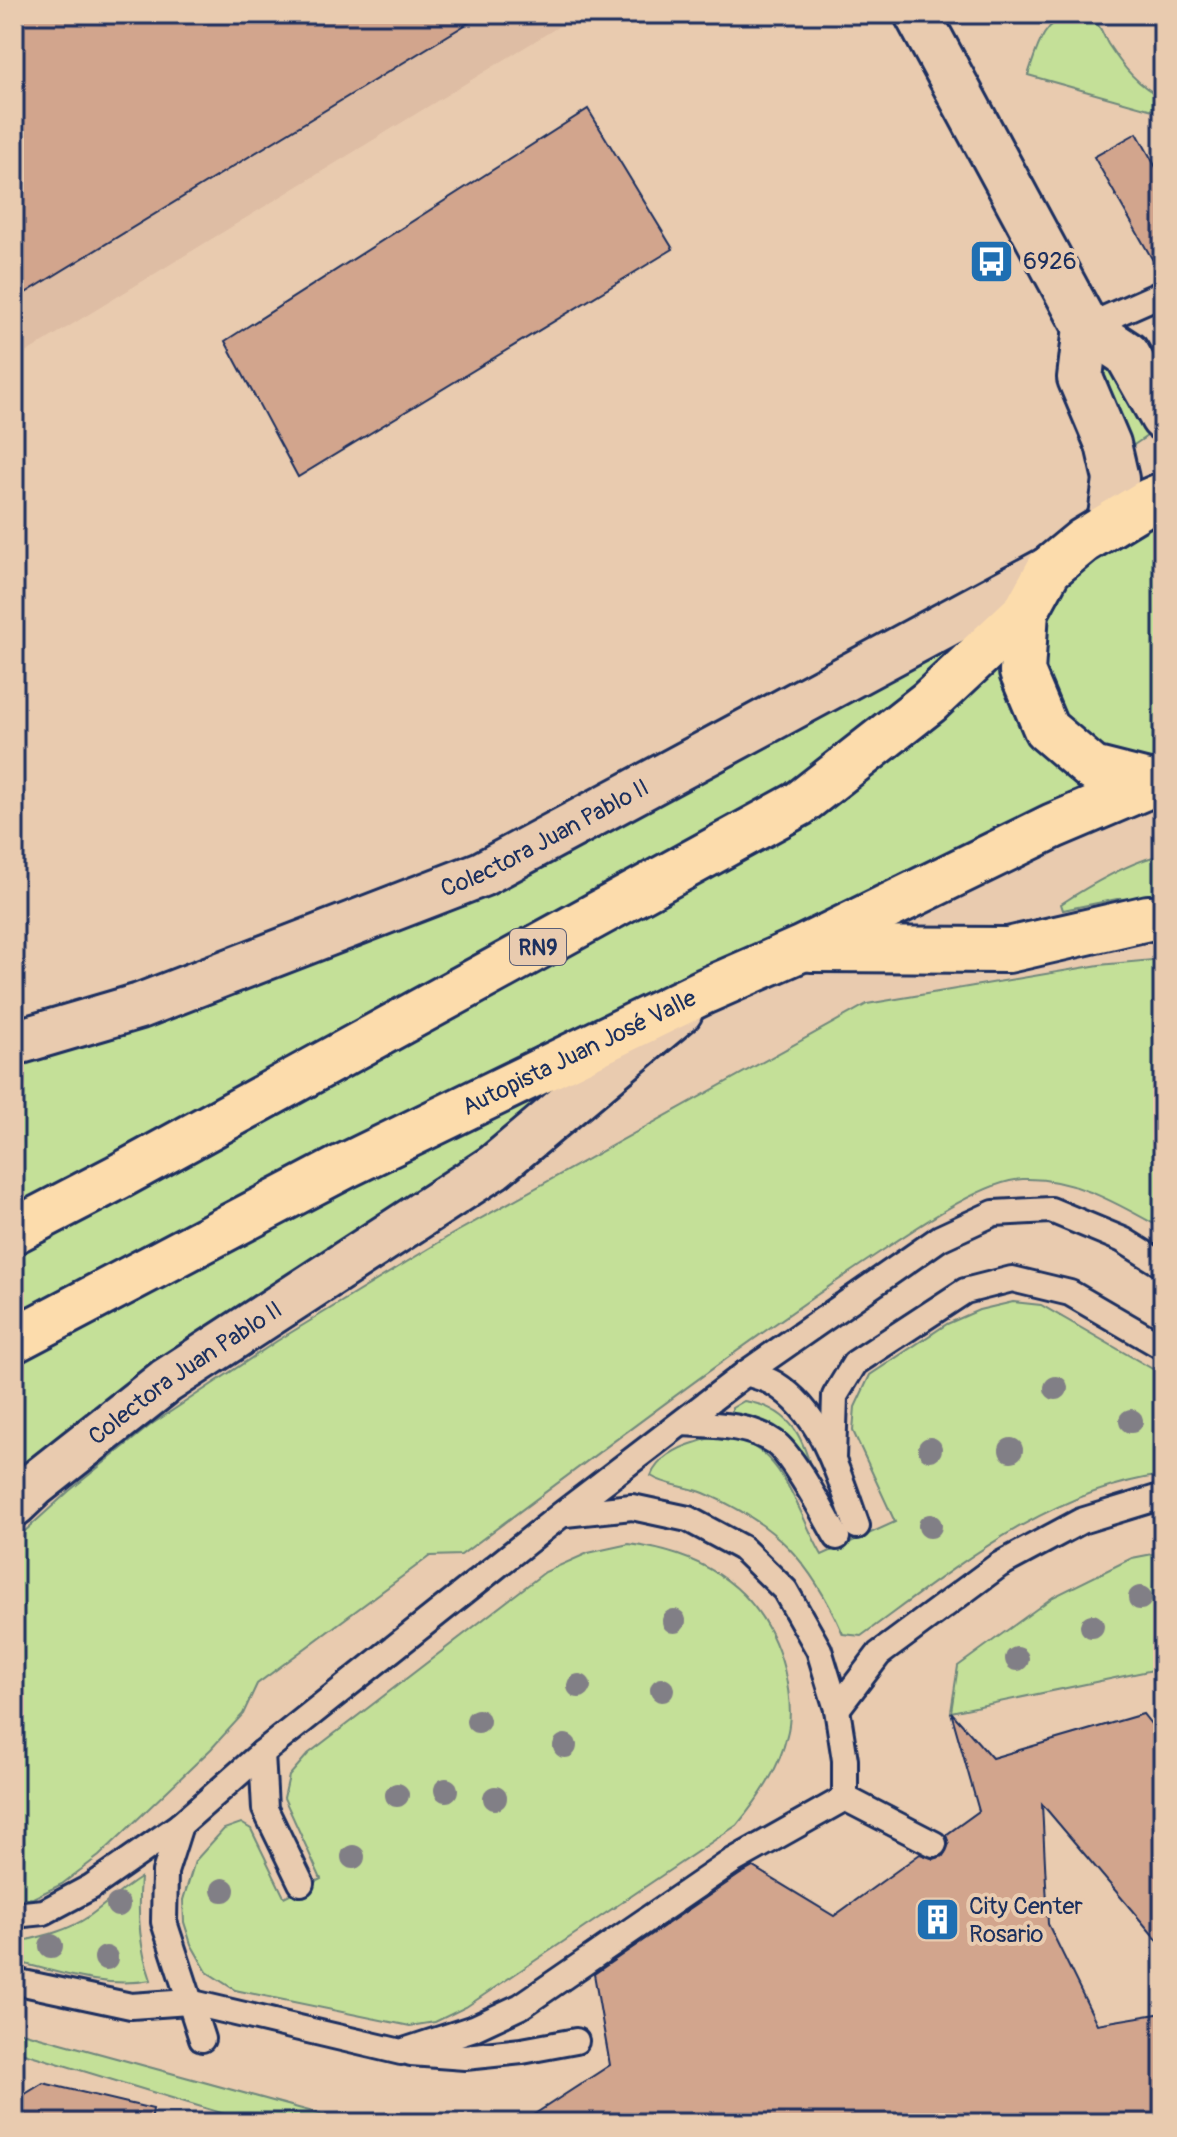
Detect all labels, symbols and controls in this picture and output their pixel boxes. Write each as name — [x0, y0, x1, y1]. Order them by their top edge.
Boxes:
bus stop icon: 6926 — [968, 237, 1016, 285]
place label: 6926 — [1023, 247, 1077, 276]
street label: Colectora Juan Pablo II — [437, 773, 654, 904]
road number: RN9 — [510, 929, 566, 965]
street label: Autopista Juan José Valle — [457, 984, 701, 1122]
street label: Colectora Juan Pablo II — [83, 1295, 288, 1452]
place label: City Center Rosario — [969, 1892, 1083, 1949]
building icon: City Center Rosario — [914, 1896, 962, 1944]

